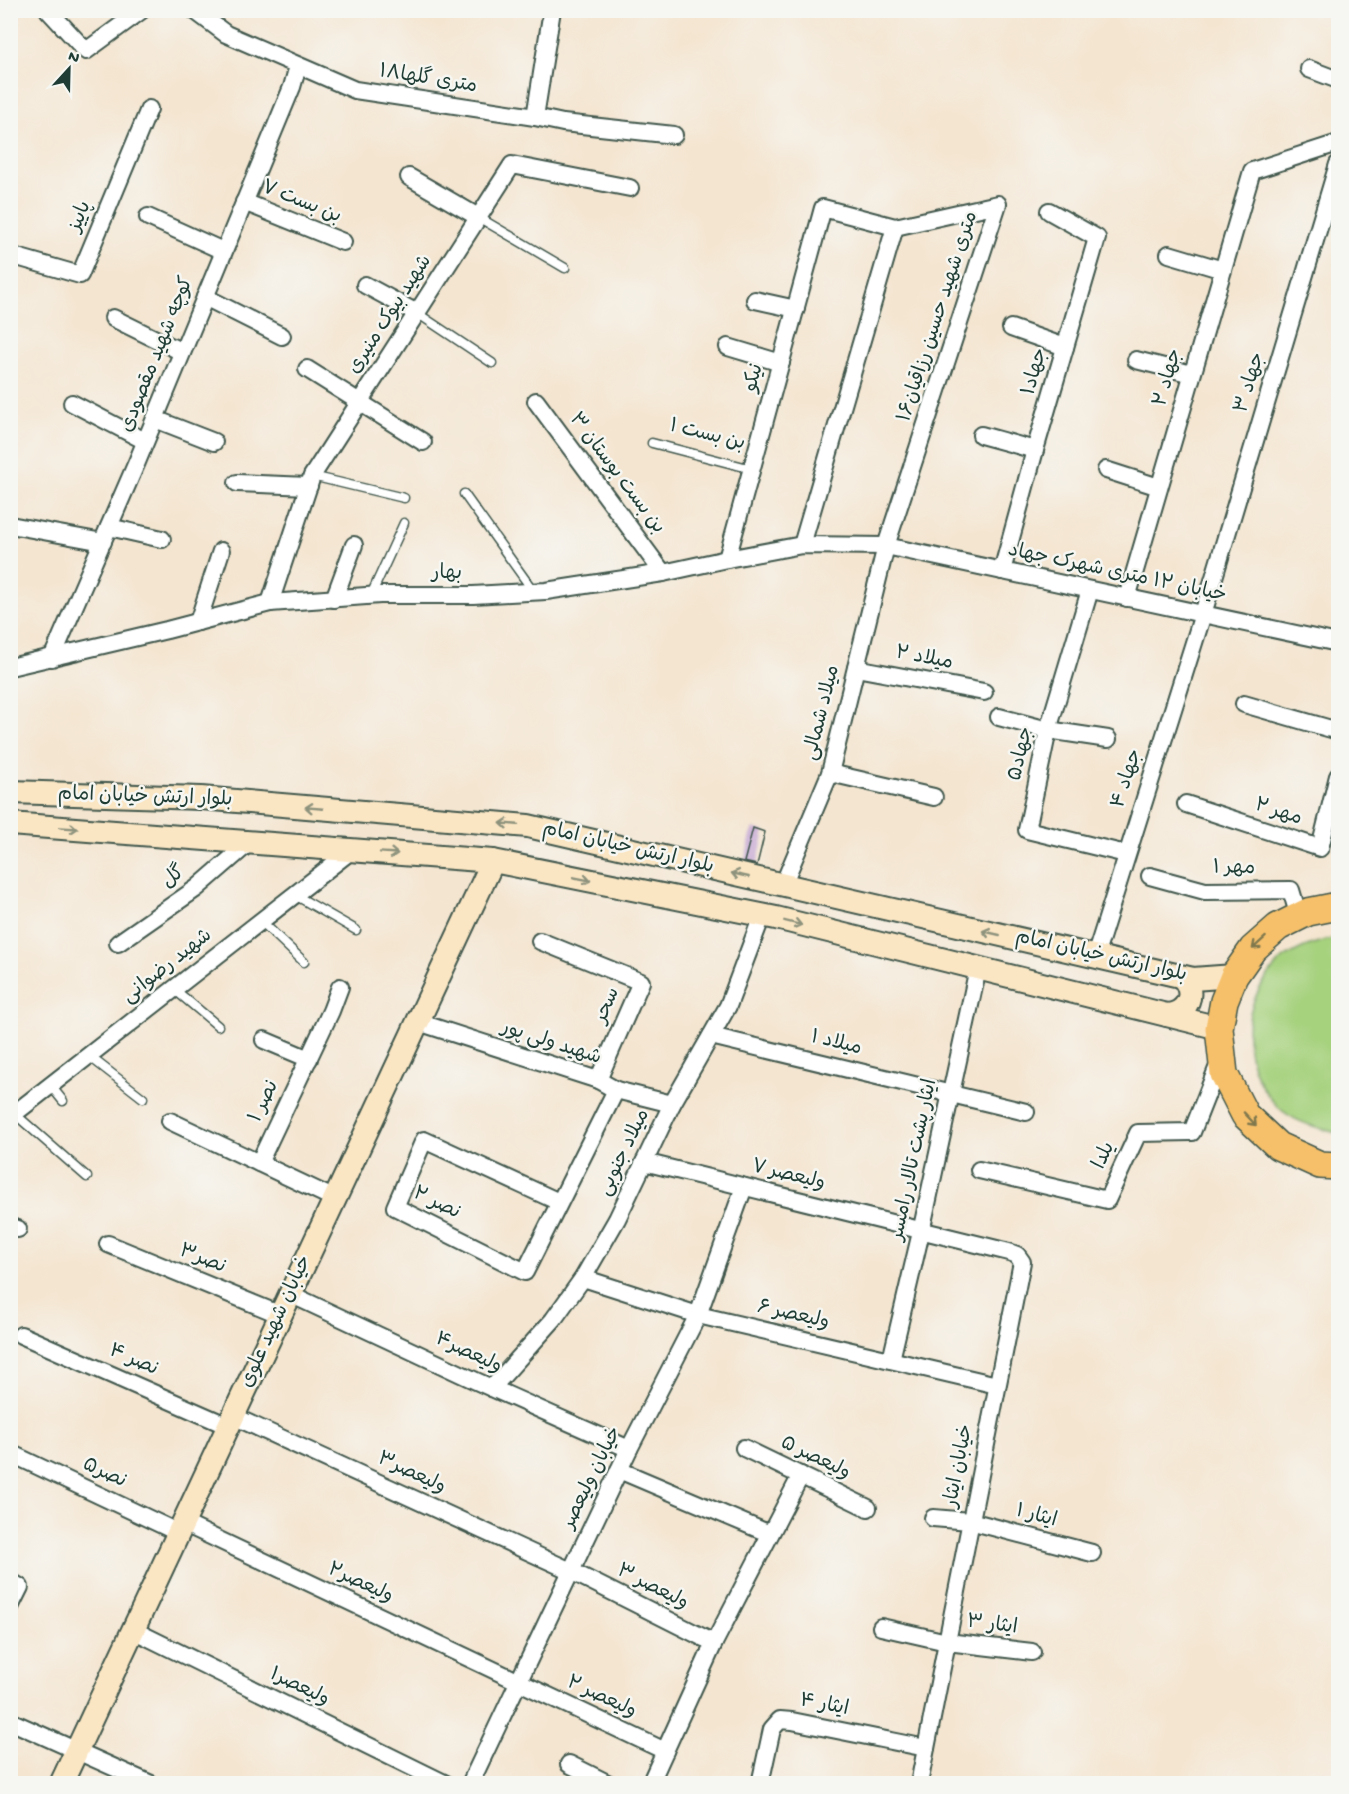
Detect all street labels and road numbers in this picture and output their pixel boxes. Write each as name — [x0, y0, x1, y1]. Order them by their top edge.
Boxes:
street label: ۱۸متری گلها — [377, 58, 479, 99]
street label: بن بست ۷ — [258, 177, 344, 229]
street label: پاییز — [63, 198, 98, 238]
street label: ۱۶متری شهید حسین رزاقیان — [893, 208, 984, 425]
street label: شهید بیوک منیری — [343, 251, 438, 379]
street label: کوچه شهید مقصودی — [115, 274, 200, 436]
street label: جهاد۱ — [1017, 345, 1054, 398]
street label: جهاد ۲ — [1149, 346, 1188, 410]
street label: جهاد ۳ — [1230, 350, 1271, 416]
street label: نیکو — [739, 361, 770, 396]
street label: بن بست بوستان ۳ — [563, 408, 670, 539]
street label: بن بست ۱ — [667, 416, 747, 456]
street label: خیابان ۱۲ متری شهرک جهاد — [1006, 539, 1229, 608]
street label: بهار — [430, 562, 462, 586]
street label: میلاد ۲ — [893, 641, 955, 676]
street label: میلاد شمالی — [799, 663, 846, 763]
street label: جهاد۵ — [1004, 725, 1039, 783]
street label: جهاد ۴ — [1107, 746, 1148, 811]
street label: بلوار ارتش خیابان امام — [57, 782, 233, 813]
street label: مهر ۲ — [1251, 795, 1305, 831]
street label: بلوار ارتش خیابان امام — [540, 817, 716, 880]
street label: مهر ۱ — [1213, 857, 1255, 881]
street label: گل — [156, 860, 190, 894]
street label: شهید رضوانی — [118, 924, 217, 1009]
street label: بلوار ارتش خیابان امام — [1013, 925, 1189, 988]
street label: سحر — [589, 984, 626, 1029]
street label: شهید ولی پور — [496, 1015, 604, 1071]
street label: میلاد ۱ — [808, 1026, 864, 1061]
street label: نصر ۱ — [245, 1077, 285, 1127]
street label: ایثار پشت تالار رامسر — [885, 1077, 943, 1245]
street label: میلاد جنوبی — [593, 1106, 656, 1200]
street label: یلدا — [1088, 1138, 1121, 1173]
street label: ولیعصر ۷ — [749, 1155, 828, 1196]
street label: نصر ۲ — [408, 1183, 464, 1225]
street label: نصر۳ — [175, 1240, 229, 1280]
street label: خیابان شهید علوی — [235, 1252, 318, 1392]
street label: ولیعصر ۶ — [755, 1296, 831, 1335]
street label: ولیعصر۴ — [431, 1328, 506, 1380]
street label: نصر ۴ — [105, 1340, 161, 1382]
street label: خیابان ایثار — [939, 1422, 979, 1511]
street label: خیابان ولیعصر — [557, 1423, 628, 1535]
street label: ولیعصر ۵ — [776, 1431, 854, 1486]
street label: ولیعصر۳ — [373, 1447, 449, 1500]
street label: نصر۵ — [78, 1454, 130, 1494]
street label: ایثار ۱ — [1013, 1500, 1059, 1534]
street label: ولیعصر۲ — [323, 1558, 397, 1609]
street label: ولیعصر ۳ — [612, 1559, 692, 1616]
street label: ایثار ۳ — [965, 1610, 1019, 1641]
street label: ولیعصر۱ — [265, 1663, 333, 1712]
street label: ولیعصر ۲ — [562, 1671, 640, 1724]
street label: ایثار ۴ — [797, 1689, 851, 1722]

